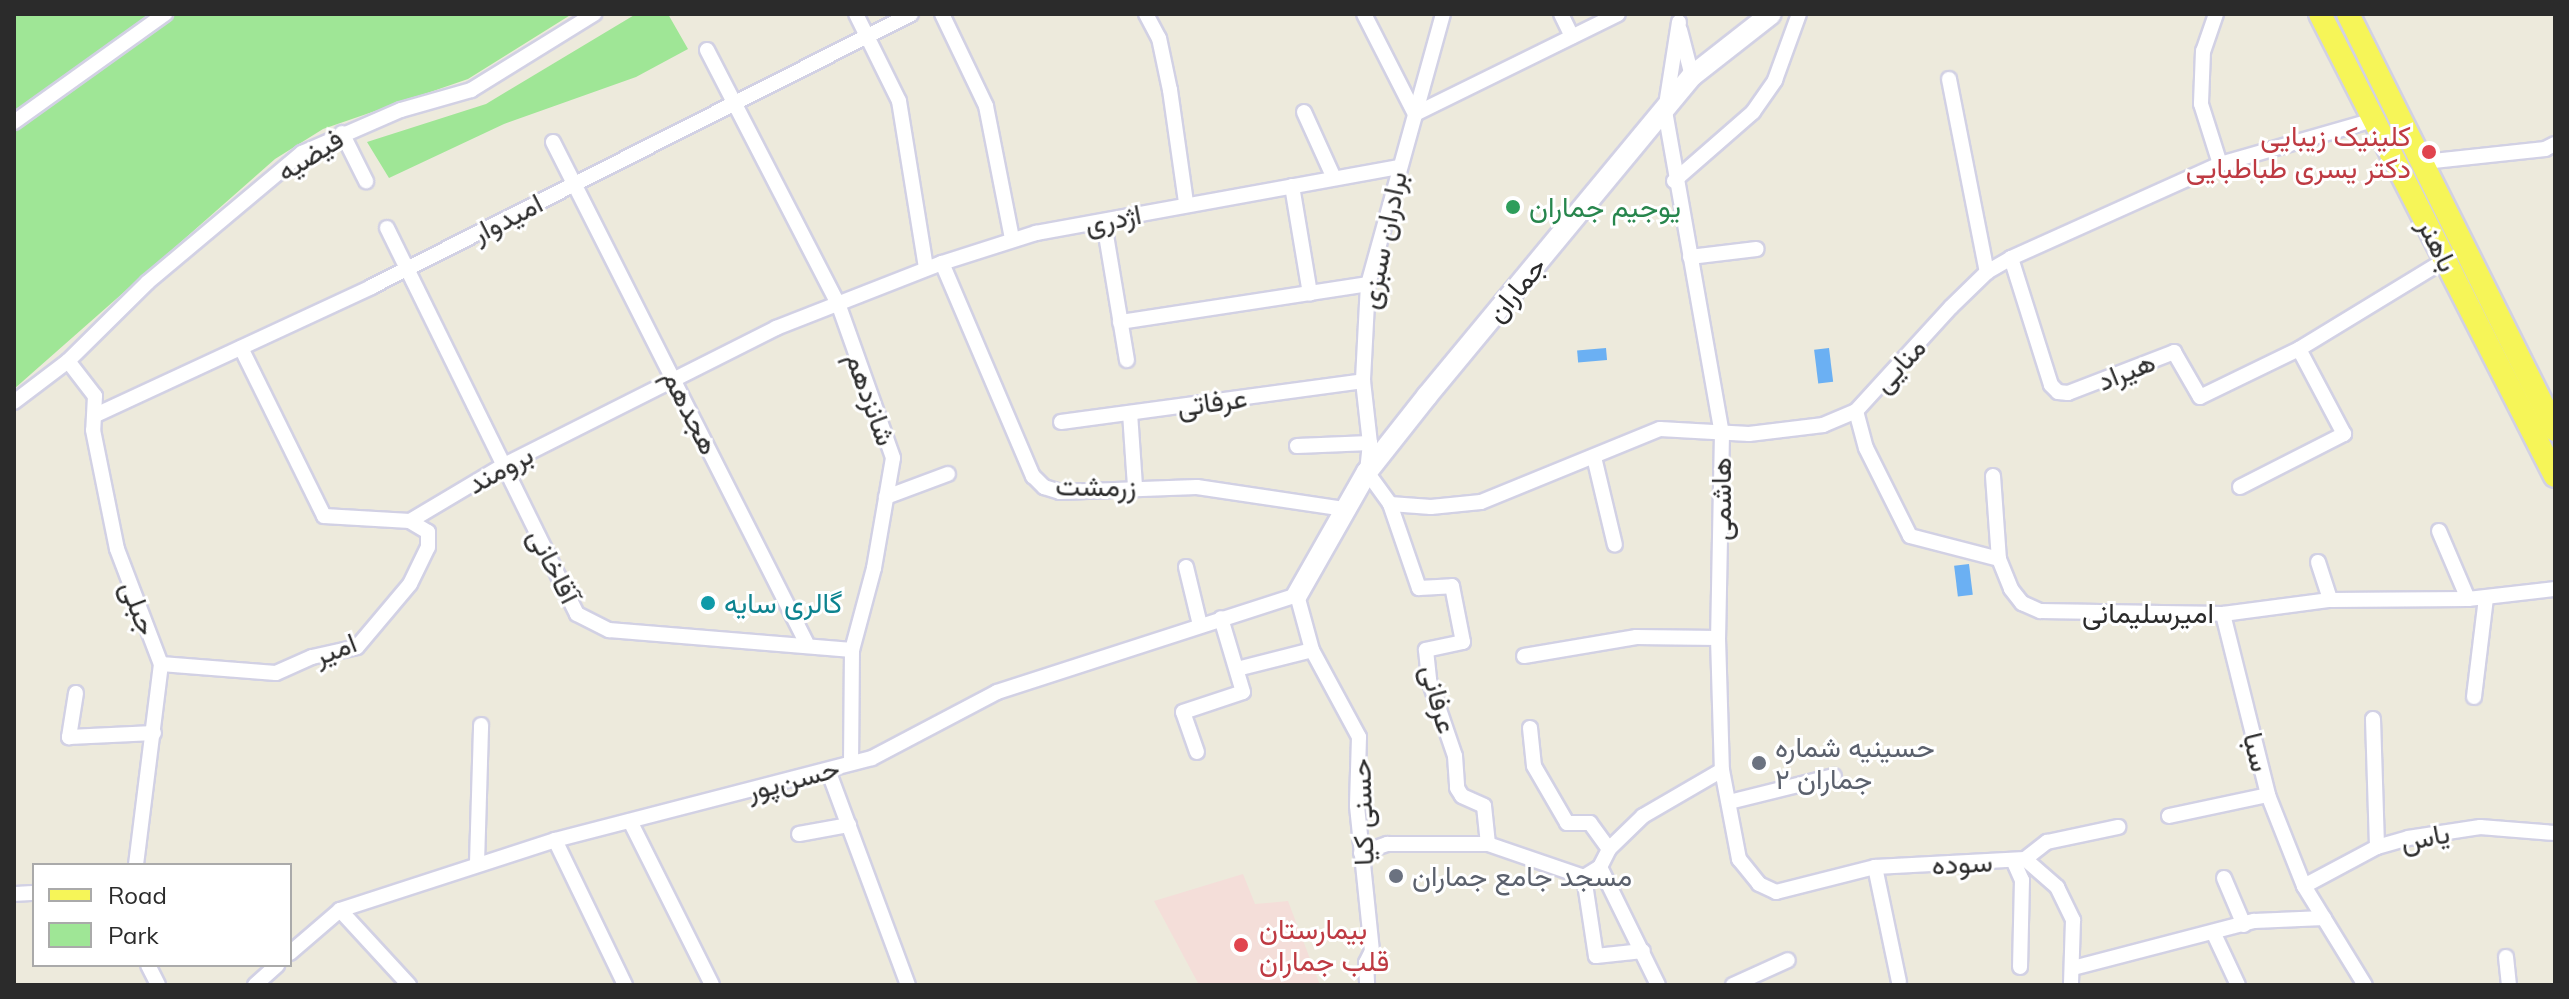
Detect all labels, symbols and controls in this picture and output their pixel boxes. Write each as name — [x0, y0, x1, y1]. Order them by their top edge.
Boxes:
place label: کلینیک زیبایی دکتر یسری طباطبایی — [2186, 119, 2411, 185]
street label: فیضیه — [271, 122, 349, 188]
marker: کلینیک زیبایی دکتر یسری طباطبایی — [2418, 141, 2440, 163]
street label: برادران سبزی — [1352, 168, 1414, 312]
street label: امیدوار — [466, 186, 548, 250]
place label: یوجیم جماران — [1529, 190, 1681, 224]
street label: اژدری — [1082, 197, 1144, 241]
marker: یوجیم جماران — [1504, 198, 1522, 216]
street label: باهنر — [2411, 213, 2465, 277]
street label: جماران — [1479, 249, 1553, 329]
street label: منایی — [1865, 331, 1933, 399]
street label: هیراد — [2092, 344, 2160, 398]
street label: شانزدهم — [839, 348, 903, 450]
street label: هجدهم — [655, 364, 727, 460]
street label: عرفاتی — [1175, 380, 1249, 424]
street label: برومند — [461, 437, 539, 501]
street label: هاشمی — [1704, 457, 1738, 541]
street label: زرمشت — [1055, 468, 1137, 504]
street label: آقاخانی — [521, 523, 587, 609]
street label: جبلی — [113, 576, 165, 640]
place label: گالری سایه — [724, 586, 842, 620]
marker: گالری سایه — [699, 594, 717, 612]
street label: امیرسلیمانی — [2082, 596, 2214, 630]
street label: امیر — [309, 626, 361, 672]
street label: عرفانی — [1414, 661, 1464, 737]
street label: سبا — [2236, 729, 2278, 775]
place label: حسینیه شماره ۲ جماران — [1775, 730, 1935, 796]
street label: حسن‌پور — [743, 750, 843, 808]
marker: حسینیه شماره ۲ جماران — [1750, 754, 1768, 772]
street label: حسنی کیا — [1343, 758, 1381, 866]
street label: یاس — [2398, 816, 2452, 858]
street label: سوده — [1931, 845, 1993, 881]
place label: مسجد جامع جماران — [1412, 859, 1632, 893]
legend — [32, 863, 292, 967]
marker: مسجد جامع جماران — [1387, 867, 1405, 885]
text: Road — [108, 880, 167, 910]
place label: بیمارستان قلب جماران — [1259, 912, 1389, 978]
text: Park — [108, 920, 159, 950]
marker: بیمارستان قلب جماران — [1230, 934, 1252, 956]

